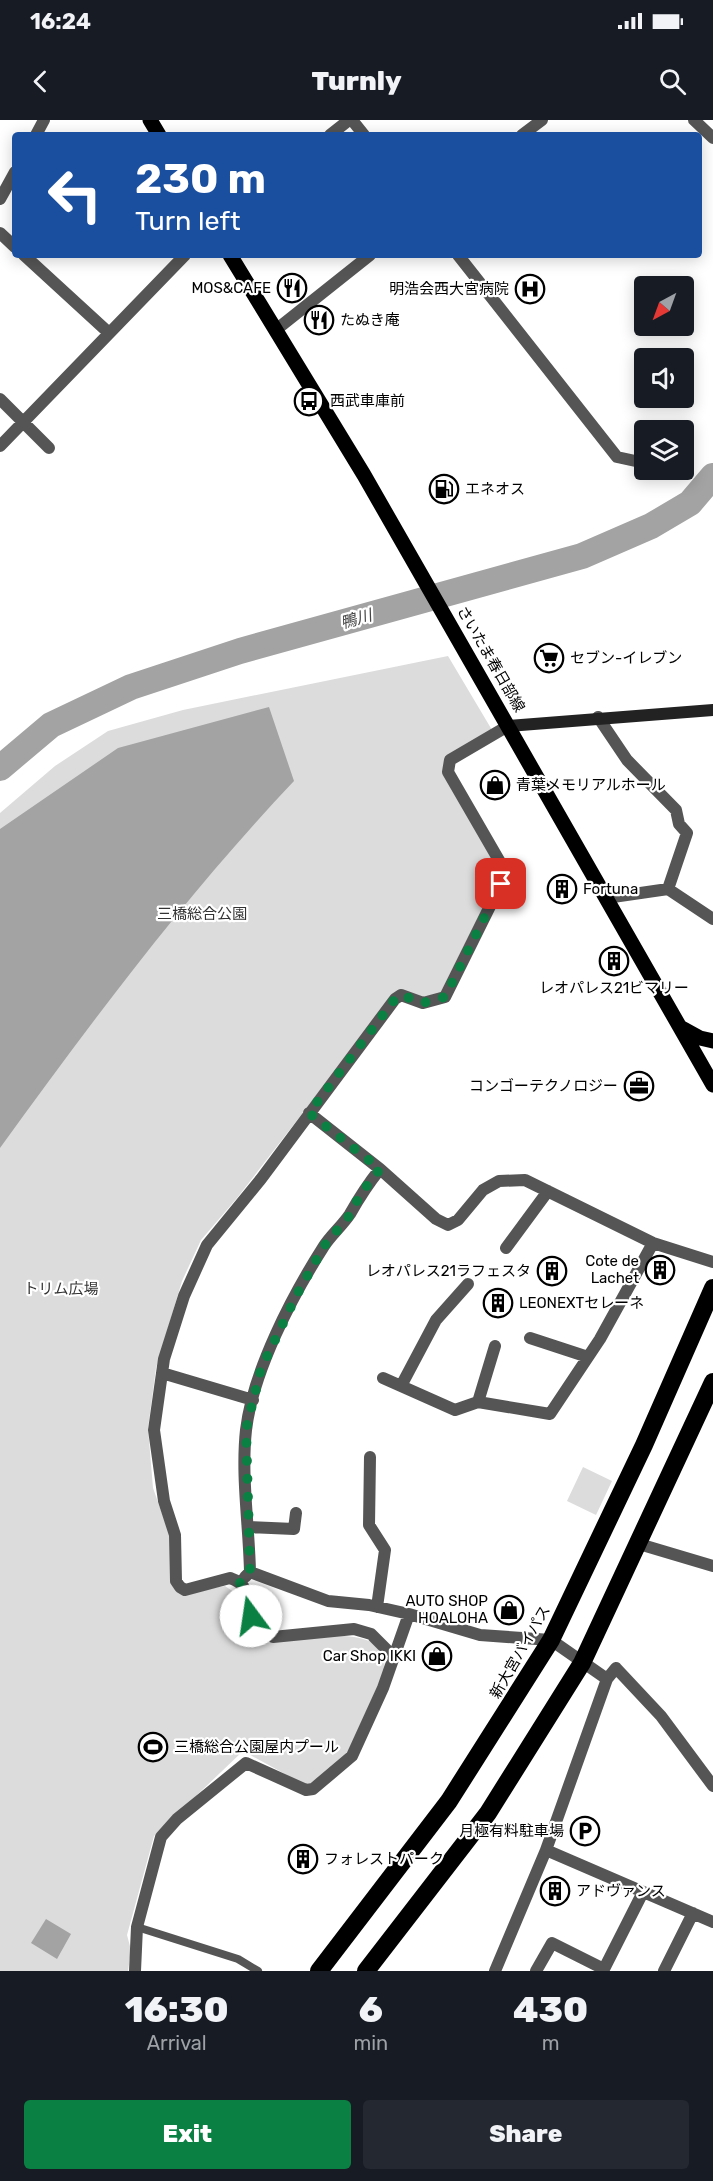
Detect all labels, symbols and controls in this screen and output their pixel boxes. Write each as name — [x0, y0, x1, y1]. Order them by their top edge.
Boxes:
text: 16:24 — [30, 8, 91, 35]
icon: back — [24, 65, 57, 98]
text: Turnly — [311, 65, 402, 97]
icon: search — [656, 65, 689, 98]
text: 230 m — [135, 154, 266, 204]
icon: left — [36, 156, 114, 234]
text: Turn left — [135, 205, 240, 237]
restaurant icon: MOS&CAFE — [276, 272, 308, 304]
hospital icon: 明浩会西大宮病院 — [514, 273, 546, 305]
north arrow — [634, 276, 694, 336]
map controls — [634, 276, 694, 480]
place label: MOS&CAFE — [191, 279, 271, 297]
place label: 明浩会西大宮病院 — [389, 280, 509, 298]
restaurant icon: たぬき庵 — [303, 304, 335, 336]
place label: たぬき庵 — [340, 311, 400, 329]
button: sound — [634, 348, 694, 408]
bus stop icon: 西武車庫前 — [293, 385, 325, 417]
place label: 西武車庫前 — [330, 392, 405, 410]
button: layers — [634, 420, 694, 480]
fuel station icon: エネオス — [428, 473, 460, 505]
place label: エネオス — [465, 480, 525, 498]
street label: さいたま春日部線 — [453, 603, 529, 715]
water label: 鴨川 — [338, 605, 376, 633]
supermarket icon: セブン-イレブン — [533, 642, 565, 674]
place label: セブン-イレブン — [570, 649, 682, 667]
shop icon: 青葉メモリアルホール — [479, 769, 511, 801]
place label: 青葉メモリアルホール — [516, 776, 666, 794]
pin — [475, 858, 526, 909]
icon: arrive — [484, 867, 517, 900]
building icon: Fortuna — [546, 873, 578, 905]
place label: Fortuna — [583, 880, 638, 898]
park label: 三橋総合公園 — [157, 905, 247, 923]
building icon: レオパレス21ビマリー — [598, 945, 630, 977]
place label: レオパレス21ビマリー — [539, 979, 689, 997]
office icon: コンゴーテクノロジー — [623, 1070, 655, 1102]
place label: コンゴーテクノロジー — [469, 1077, 618, 1095]
place label: Cote de Lachet — [585, 1252, 639, 1287]
building icon: Cote de Lachet — [644, 1254, 676, 1286]
building icon: レオパレス21ラフェスタ — [536, 1255, 568, 1287]
place label: レオパレス21ラフェスタ — [366, 1262, 531, 1280]
park label: トリム広場 — [23, 1280, 99, 1298]
building icon: LEONEXTセレーネ — [482, 1287, 514, 1319]
place label: LEONEXTセレーネ — [519, 1294, 644, 1312]
position arrow — [219, 1584, 283, 1648]
place label: AUTO SHOP HOALOHA — [406, 1592, 488, 1627]
shop icon: AUTO SHOP HOALOHA — [493, 1594, 525, 1626]
street label: 新大宮バイパス — [486, 1602, 554, 1702]
shop icon: Car Shop IKKI — [421, 1640, 453, 1672]
place label: Car Shop IKKI — [323, 1647, 416, 1665]
sports icon: 三橋総合公園屋内プール — [137, 1731, 169, 1763]
place label: 三橋総合公園屋内プール — [174, 1738, 339, 1756]
parking icon: 月極有料駐車場 — [569, 1815, 601, 1847]
place label: 月極有料駐車場 — [459, 1822, 564, 1840]
building icon: フォレストパーク — [287, 1843, 319, 1875]
place label: フォレストパーク — [324, 1850, 444, 1868]
building icon: アドヴァンス — [539, 1875, 571, 1907]
place label: アドヴァンス — [576, 1882, 666, 1900]
text: 16:30 — [125, 1988, 229, 2031]
text: 6 — [359, 1988, 383, 2031]
text: 430 — [513, 1988, 588, 2031]
text: Arrival — [147, 2031, 207, 2055]
text: min — [353, 2031, 388, 2055]
text: m — [542, 2031, 559, 2055]
button: Exit — [24, 2100, 351, 2169]
button: Share — [363, 2100, 689, 2169]

